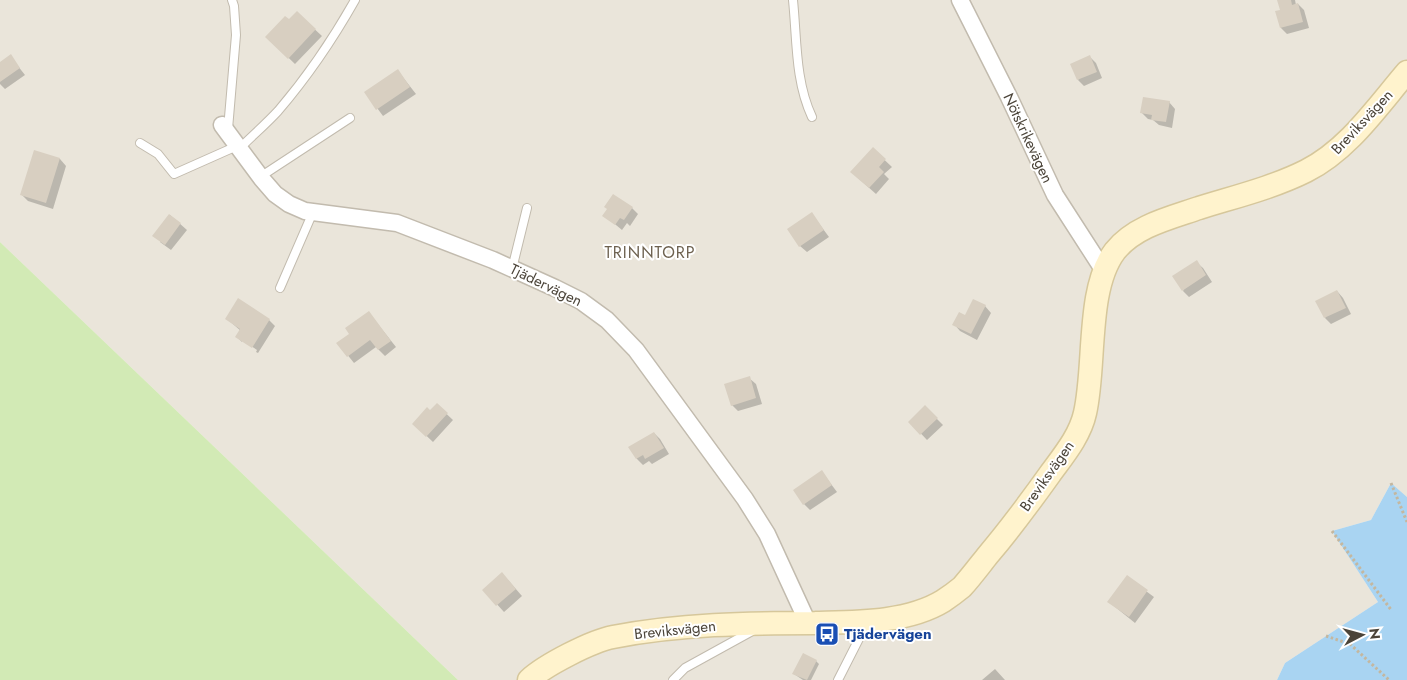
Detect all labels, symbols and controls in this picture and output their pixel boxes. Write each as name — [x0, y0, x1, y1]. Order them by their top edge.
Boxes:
street label: Breviksvägen — [1326, 85, 1398, 159]
street label: Nötskrikevägen — [998, 89, 1058, 187]
district label: TRINNTORP — [604, 241, 696, 264]
street label: Tjädervägen — [506, 258, 586, 312]
street label: Breviksvägen — [1015, 436, 1079, 516]
north arrow — [1337, 610, 1387, 660]
street label: Breviksvägen — [633, 615, 717, 645]
bus stop icon: Tjädervägen — [814, 621, 840, 647]
place label: Tjädervägen — [844, 623, 932, 645]
text: N — [1364, 627, 1385, 640]

